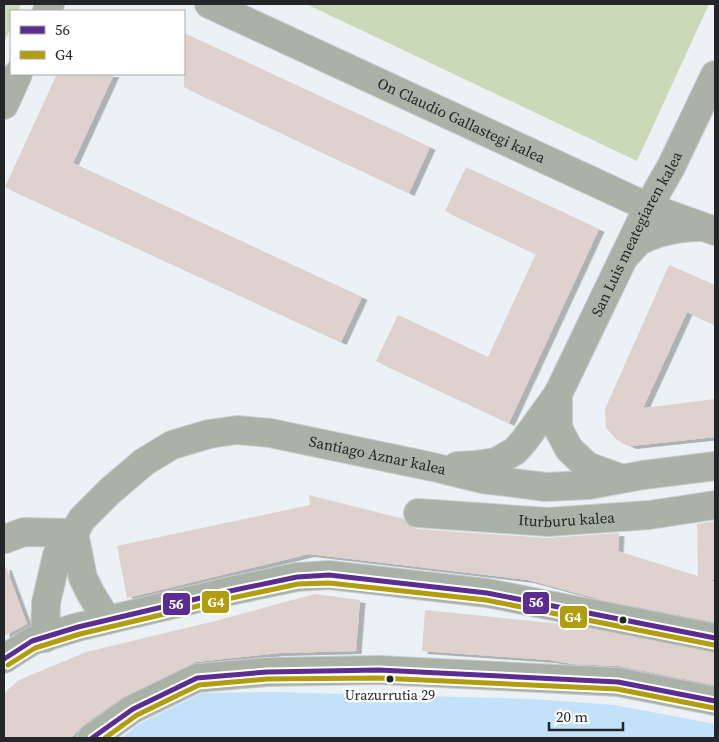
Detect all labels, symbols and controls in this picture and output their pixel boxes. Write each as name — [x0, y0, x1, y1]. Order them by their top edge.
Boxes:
legend — [10, 10, 185, 75]
text: 56 — [55, 19, 70, 40]
text: G4 — [55, 44, 73, 65]
street label: On Claudio Gallastegi kalea — [374, 72, 549, 168]
street label: San Luis meategiaren kalea — [586, 147, 687, 320]
street label: Santiago Aznar kalea — [307, 430, 449, 480]
street label: Iturburu kalea — [518, 506, 616, 532]
line badge: G4 — [201, 590, 230, 614]
line badge: 56 — [522, 591, 550, 615]
line badge: 56 — [162, 592, 191, 616]
text: G4 — [207, 592, 225, 612]
text: 56 — [528, 592, 544, 612]
text: 56 — [168, 594, 184, 614]
line badge: G4 — [559, 605, 588, 629]
text: G4 — [564, 607, 582, 627]
unlabelled marker — [618, 615, 628, 625]
marker: Urazurrutia 29 — [385, 674, 395, 684]
place label: Urazurrutia 29 — [345, 685, 435, 705]
scale bar — [549, 700, 623, 732]
text: 20 m — [556, 706, 588, 727]

